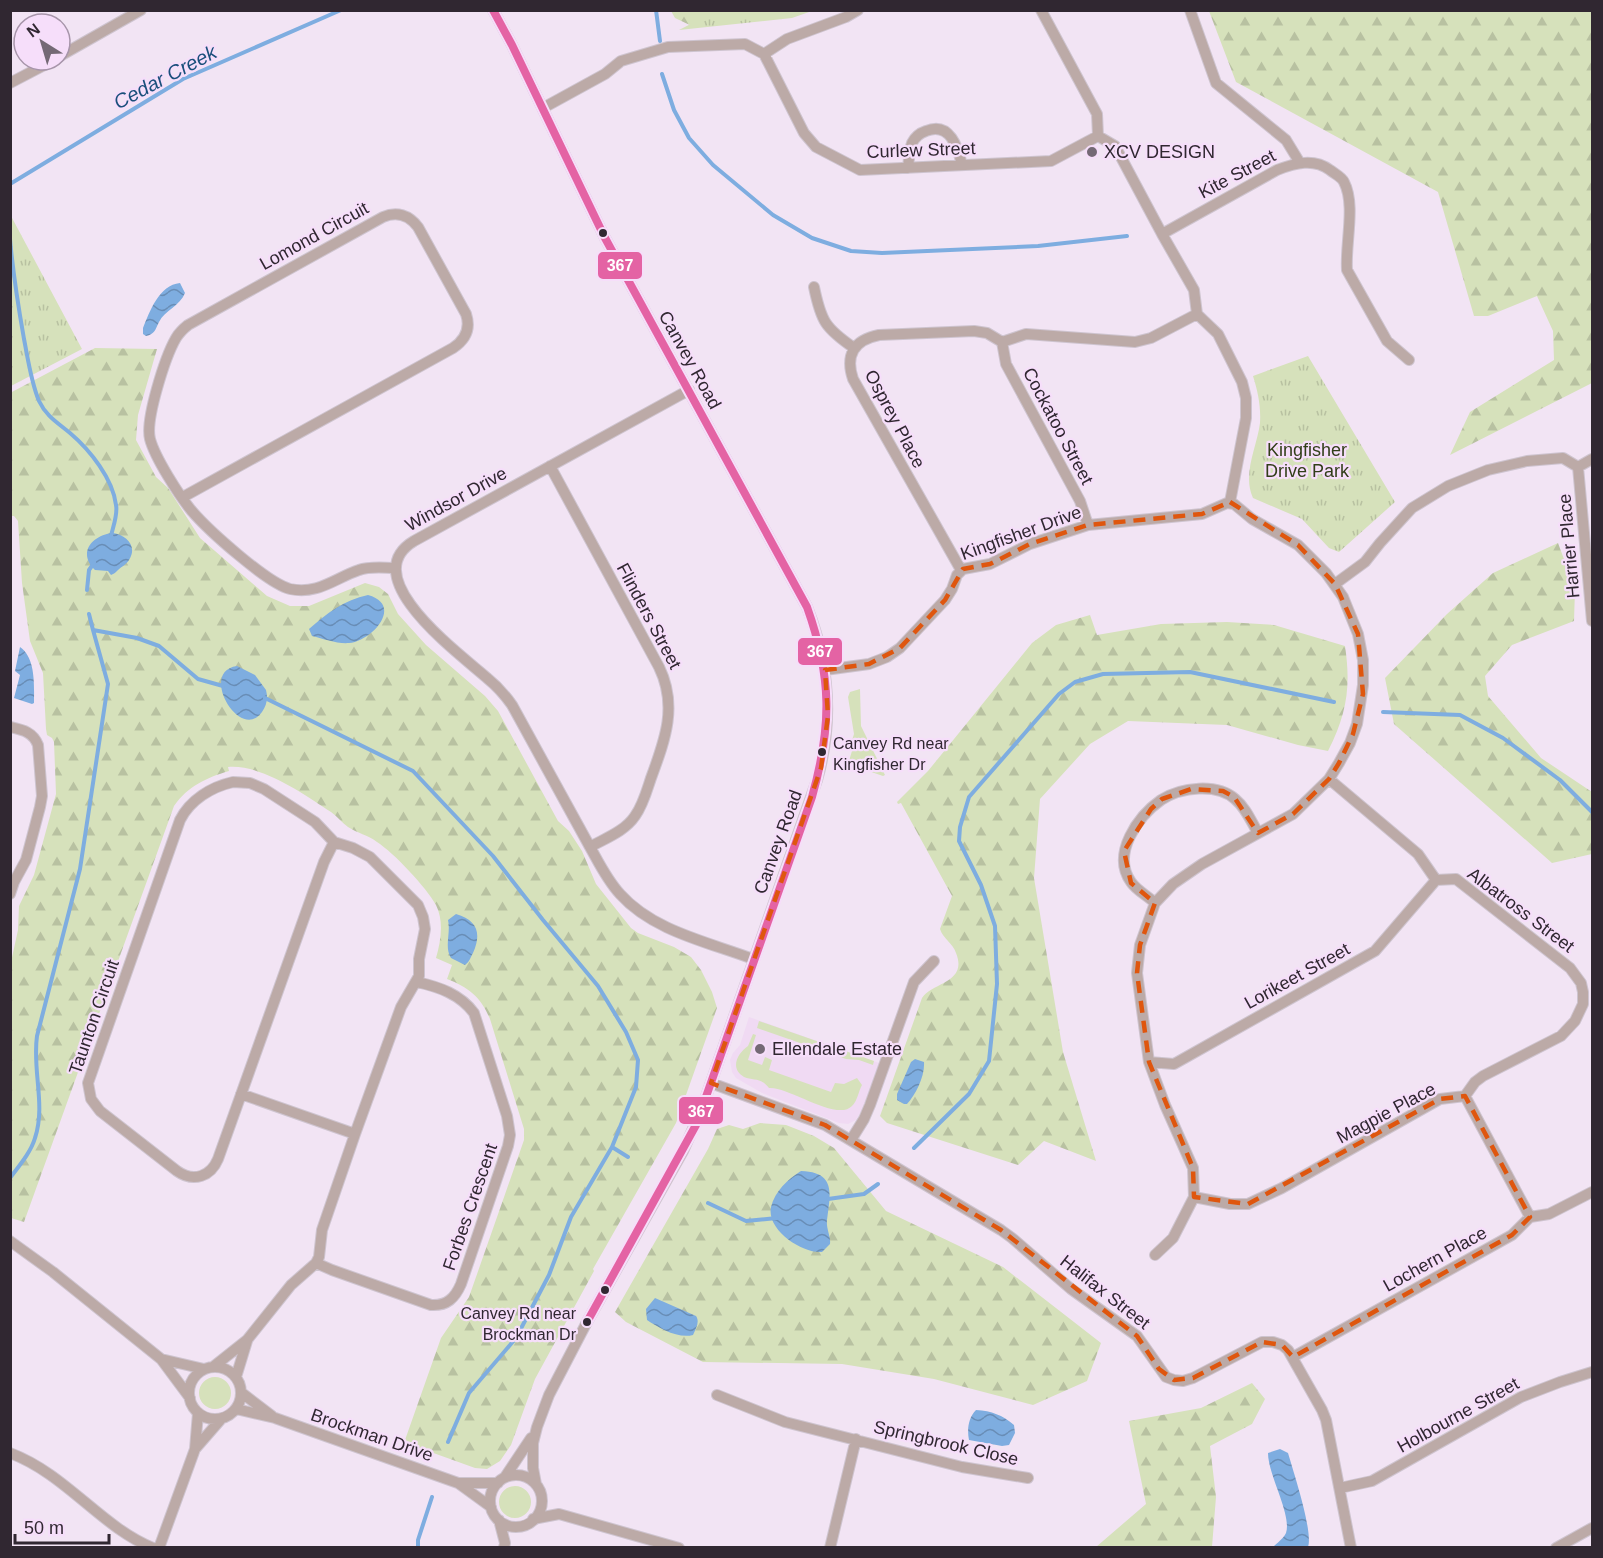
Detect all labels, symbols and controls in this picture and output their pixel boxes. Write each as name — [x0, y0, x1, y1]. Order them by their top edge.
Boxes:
north arrow — [12, 12, 72, 72]
text: N — [24, 20, 43, 41]
water label: Cedar Creek — [110, 40, 221, 113]
street label: Curlew Street — [866, 138, 976, 162]
place label: XCV DESIGN — [1104, 142, 1215, 162]
marker: XCV DESIGN — [1085, 145, 1099, 159]
street label: Kite Street — [1195, 145, 1279, 203]
street label: Lomond Circuit — [256, 198, 372, 274]
unlabelled marker — [597, 227, 609, 239]
line badge: 367 — [597, 251, 643, 280]
text: 367 — [607, 257, 633, 274]
street label: Canvey Road — [655, 307, 725, 413]
street label: Cockatoo Street — [1019, 364, 1097, 488]
street label: Osprey Place — [861, 367, 929, 471]
park label: Kingfisher Drive Park — [1265, 440, 1350, 481]
street label: Windsor Drive — [402, 463, 510, 535]
street label: Harrier Place — [1554, 493, 1584, 599]
street label: Kingfisher Drive — [958, 502, 1084, 564]
street label: Flinders Street — [613, 560, 685, 672]
line badge: 367 — [797, 637, 843, 666]
text: 367 — [807, 643, 833, 660]
place label: Canvey Rd near Kingfisher Dr — [833, 735, 949, 773]
marker: Canvey Rd near Kingfisher Dr — [816, 746, 828, 758]
street label: Canvey Road — [750, 787, 806, 897]
street label: Albatross Street — [1464, 863, 1578, 957]
street label: Lorikeet Street — [1241, 939, 1353, 1013]
street label: Taunton Circuit — [65, 957, 123, 1077]
place label: Ellendale Estate — [772, 1039, 902, 1059]
marker: Ellendale Estate — [753, 1042, 767, 1056]
street label: Magpie Place — [1333, 1079, 1439, 1147]
line badge: 367 — [678, 1096, 724, 1125]
text: 367 — [688, 1103, 714, 1120]
street label: Forbes Crescent — [439, 1141, 501, 1273]
street label: Lochern Place — [1380, 1222, 1490, 1296]
street label: Halifax Street — [1056, 1251, 1154, 1333]
unlabelled marker — [599, 1284, 611, 1296]
place label: Canvey Rd near Brockman Dr — [460, 1305, 577, 1343]
marker: Canvey Rd near Brockman Dr — [581, 1316, 593, 1328]
street label: Holbourne Street — [1394, 1373, 1522, 1457]
street label: Brockman Drive — [308, 1405, 436, 1465]
street label: Springbrook Close — [872, 1417, 1020, 1469]
scale bar — [15, 1507, 110, 1545]
text: 50 m — [24, 1518, 64, 1538]

